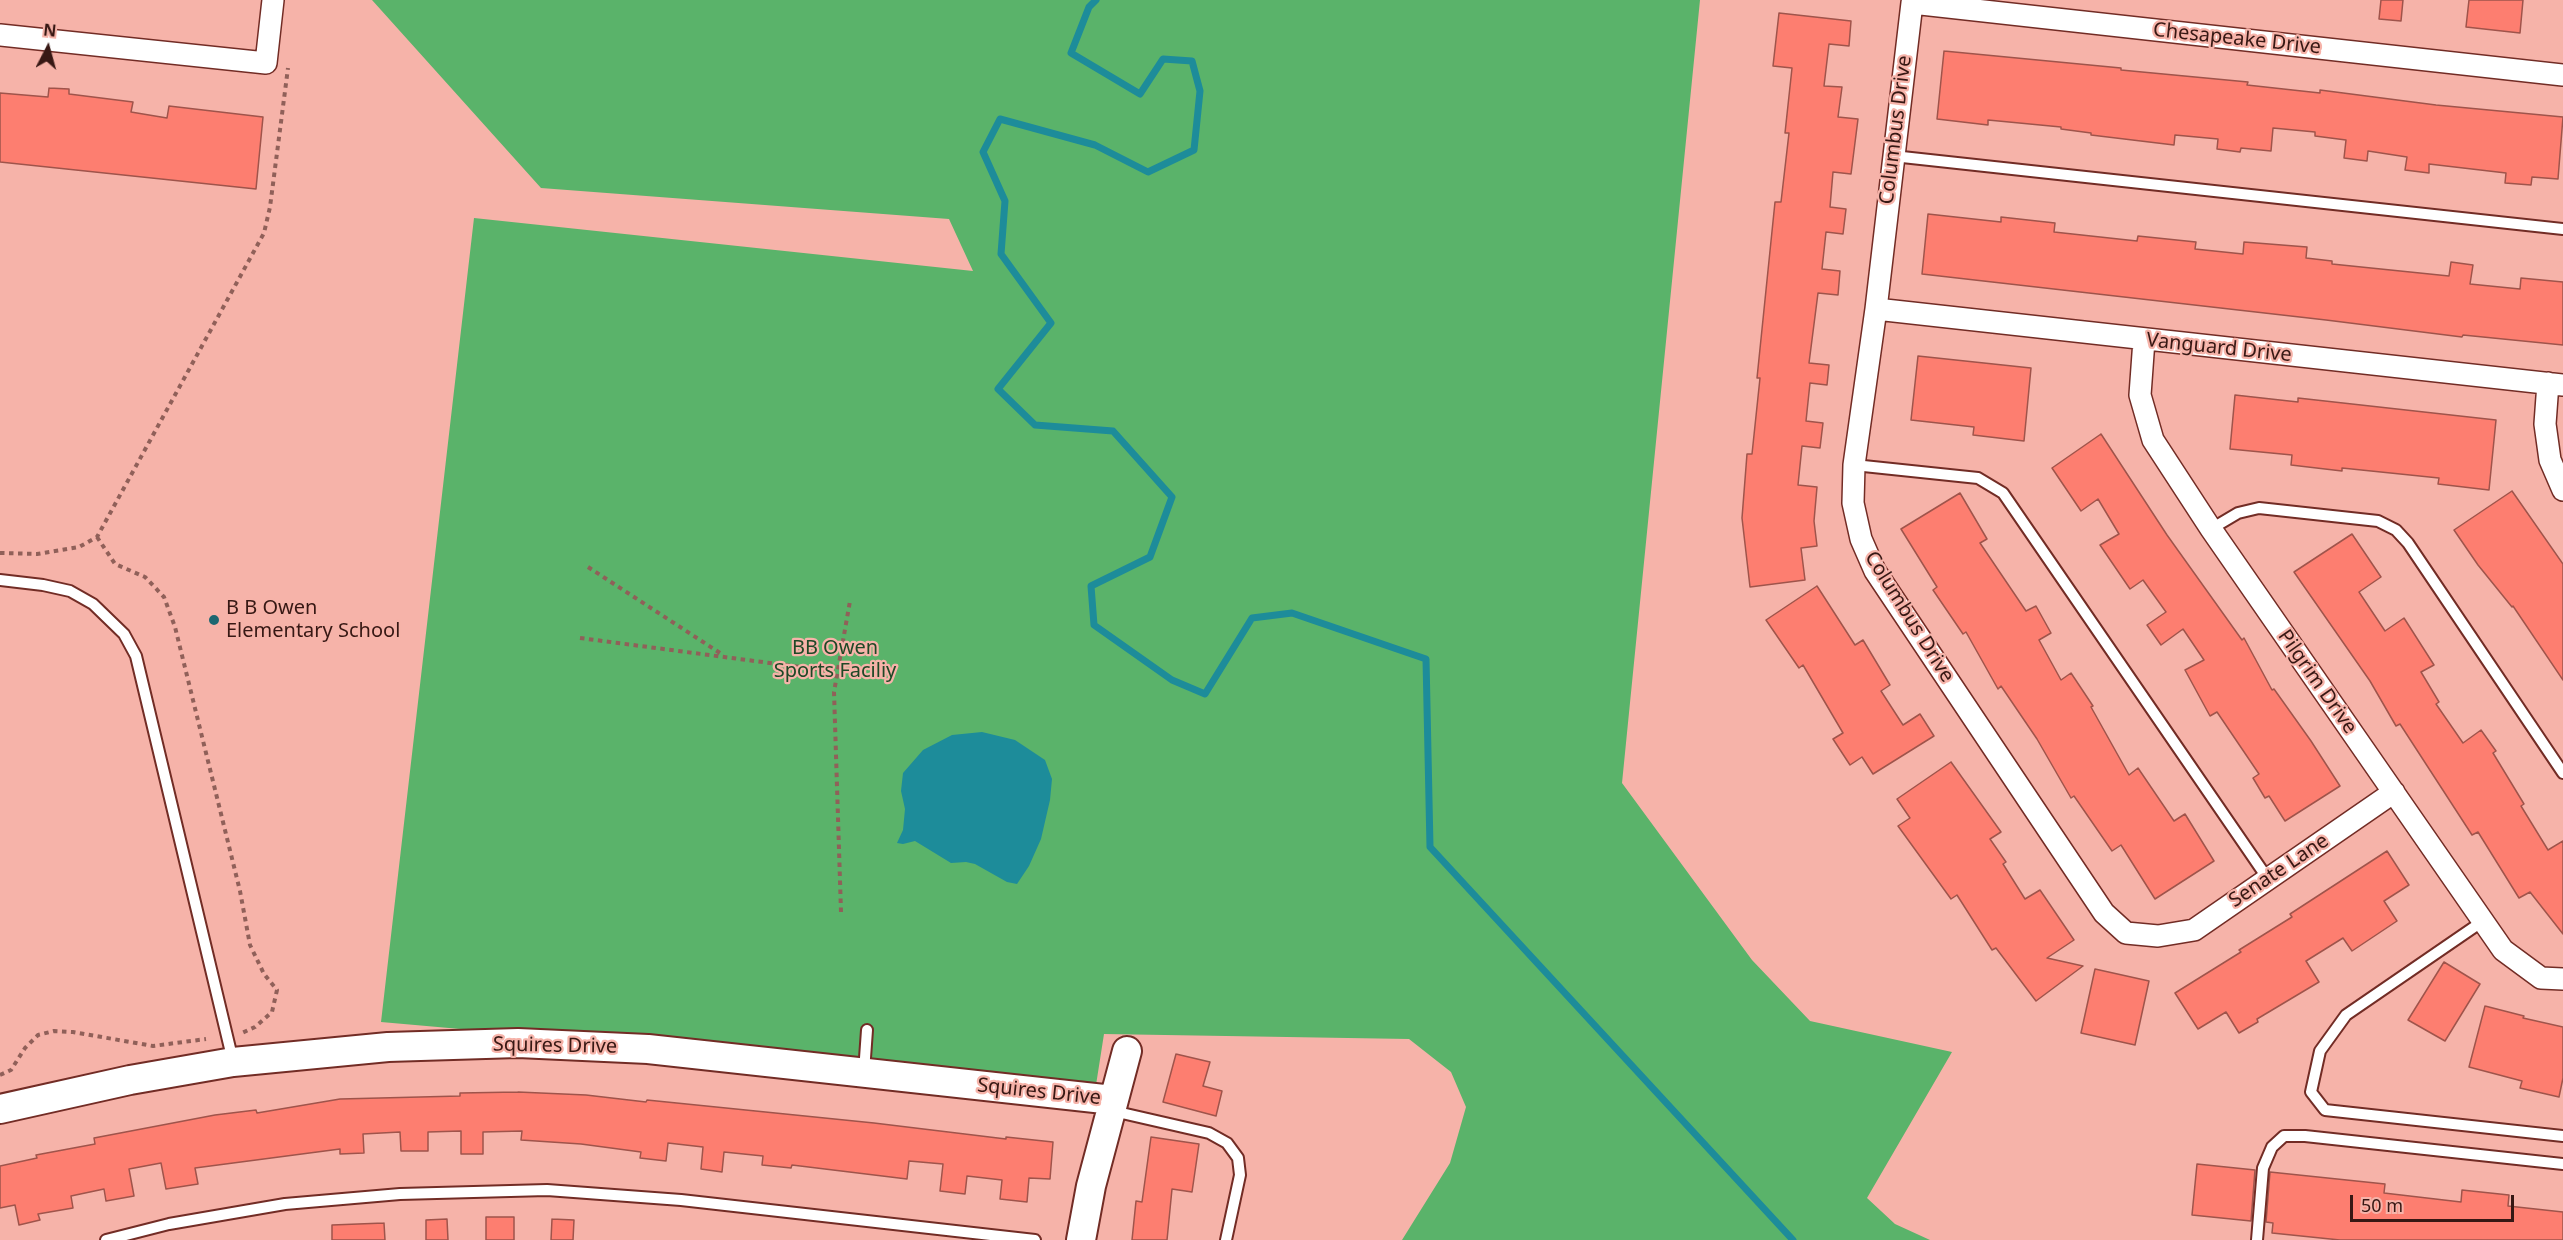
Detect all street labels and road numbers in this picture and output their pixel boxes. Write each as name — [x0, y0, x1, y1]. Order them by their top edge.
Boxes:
street label: Chesapeake Drive — [2152, 18, 2322, 60]
street label: Columbus Drive — [1875, 54, 1917, 206]
street label: Vanguard Drive — [2145, 328, 2293, 368]
street label: Columbus Drive — [1859, 547, 1959, 687]
street label: Pilgrim Drive — [2272, 625, 2362, 739]
street label: Senate Lane — [2225, 829, 2333, 913]
street label: Squires Drive — [493, 1033, 617, 1059]
street label: Squires Drive — [976, 1074, 1102, 1110]

